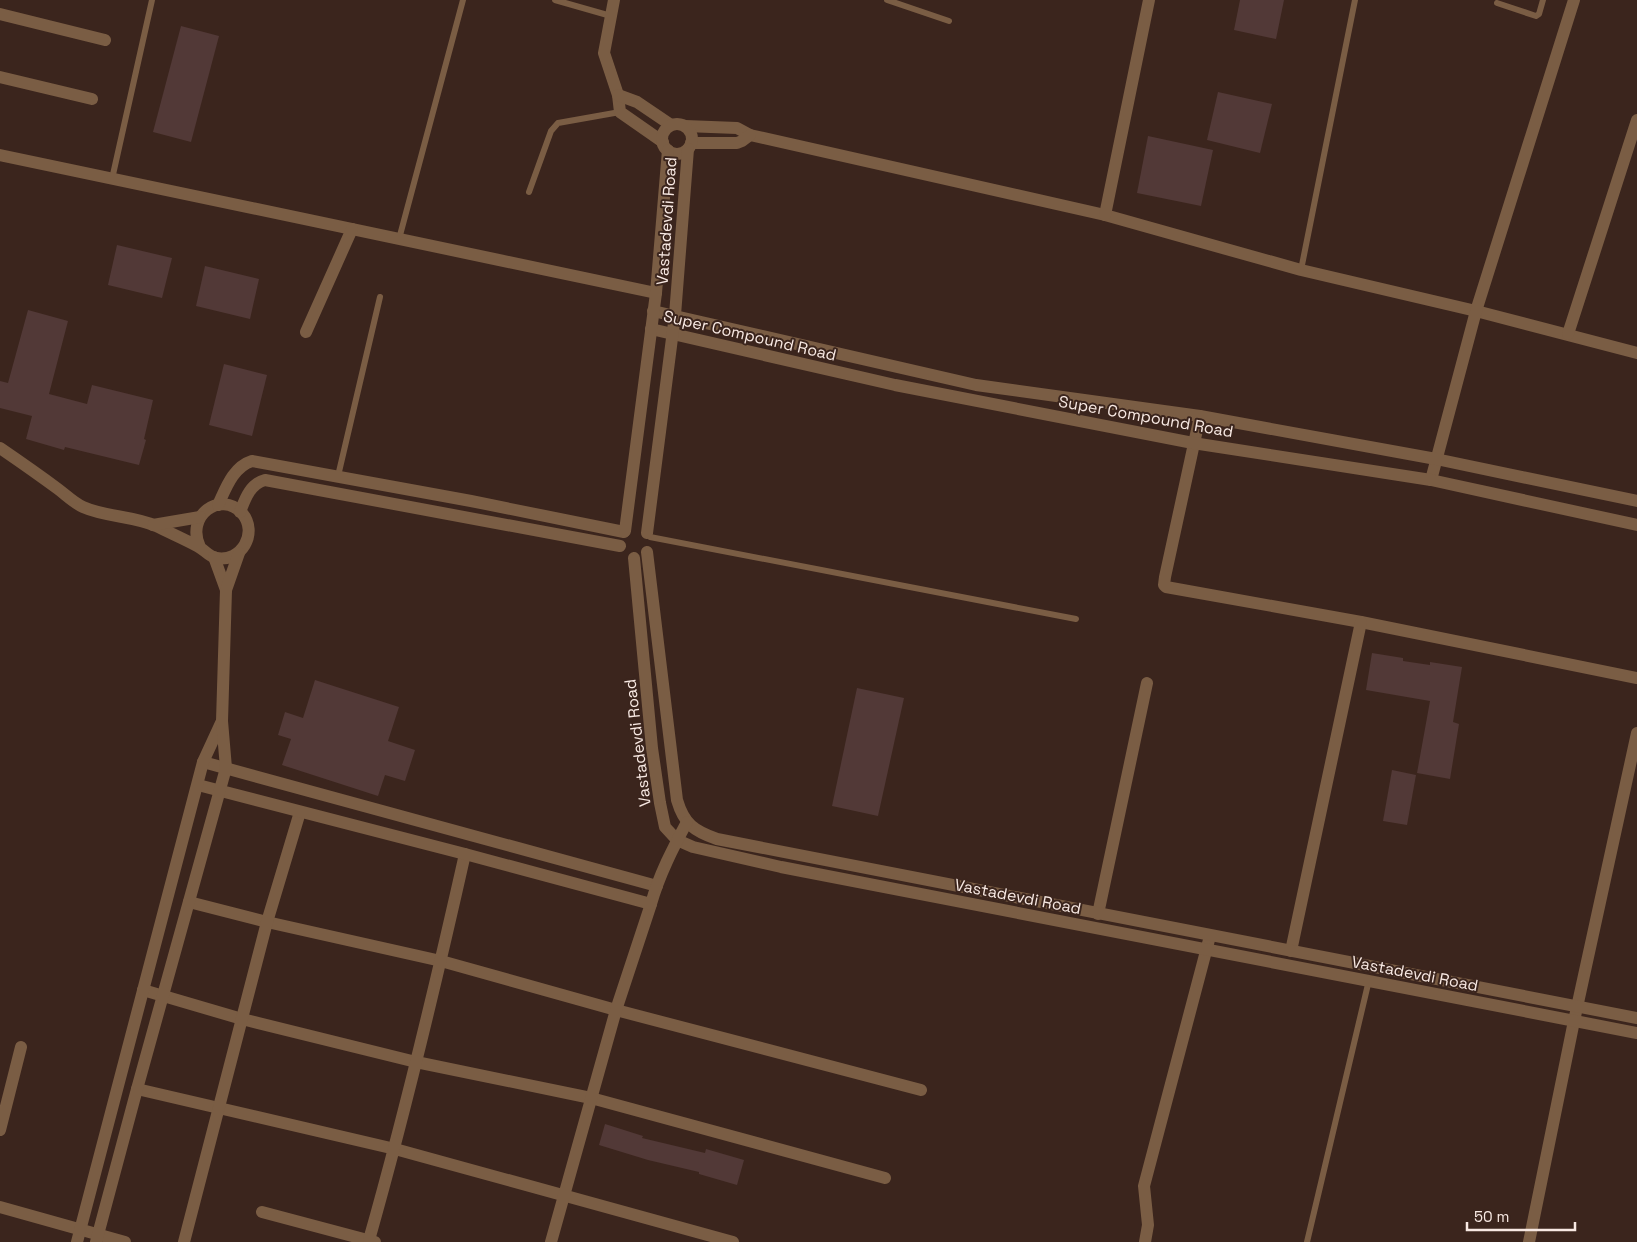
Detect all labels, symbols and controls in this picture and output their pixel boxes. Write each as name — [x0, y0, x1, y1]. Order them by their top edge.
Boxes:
street label: Vastadevdi Road — [652, 156, 681, 286]
street label: Super Compound Road — [661, 305, 838, 366]
street label: Super Compound Road — [1057, 391, 1235, 442]
street label: Vastadevdi Road — [619, 678, 656, 808]
street label: Vastadevdi Road — [953, 874, 1083, 919]
street label: Vastadevdi Road — [1350, 951, 1480, 996]
scale bar — [1467, 1200, 1574, 1232]
text: 50 m — [1474, 1207, 1509, 1226]

